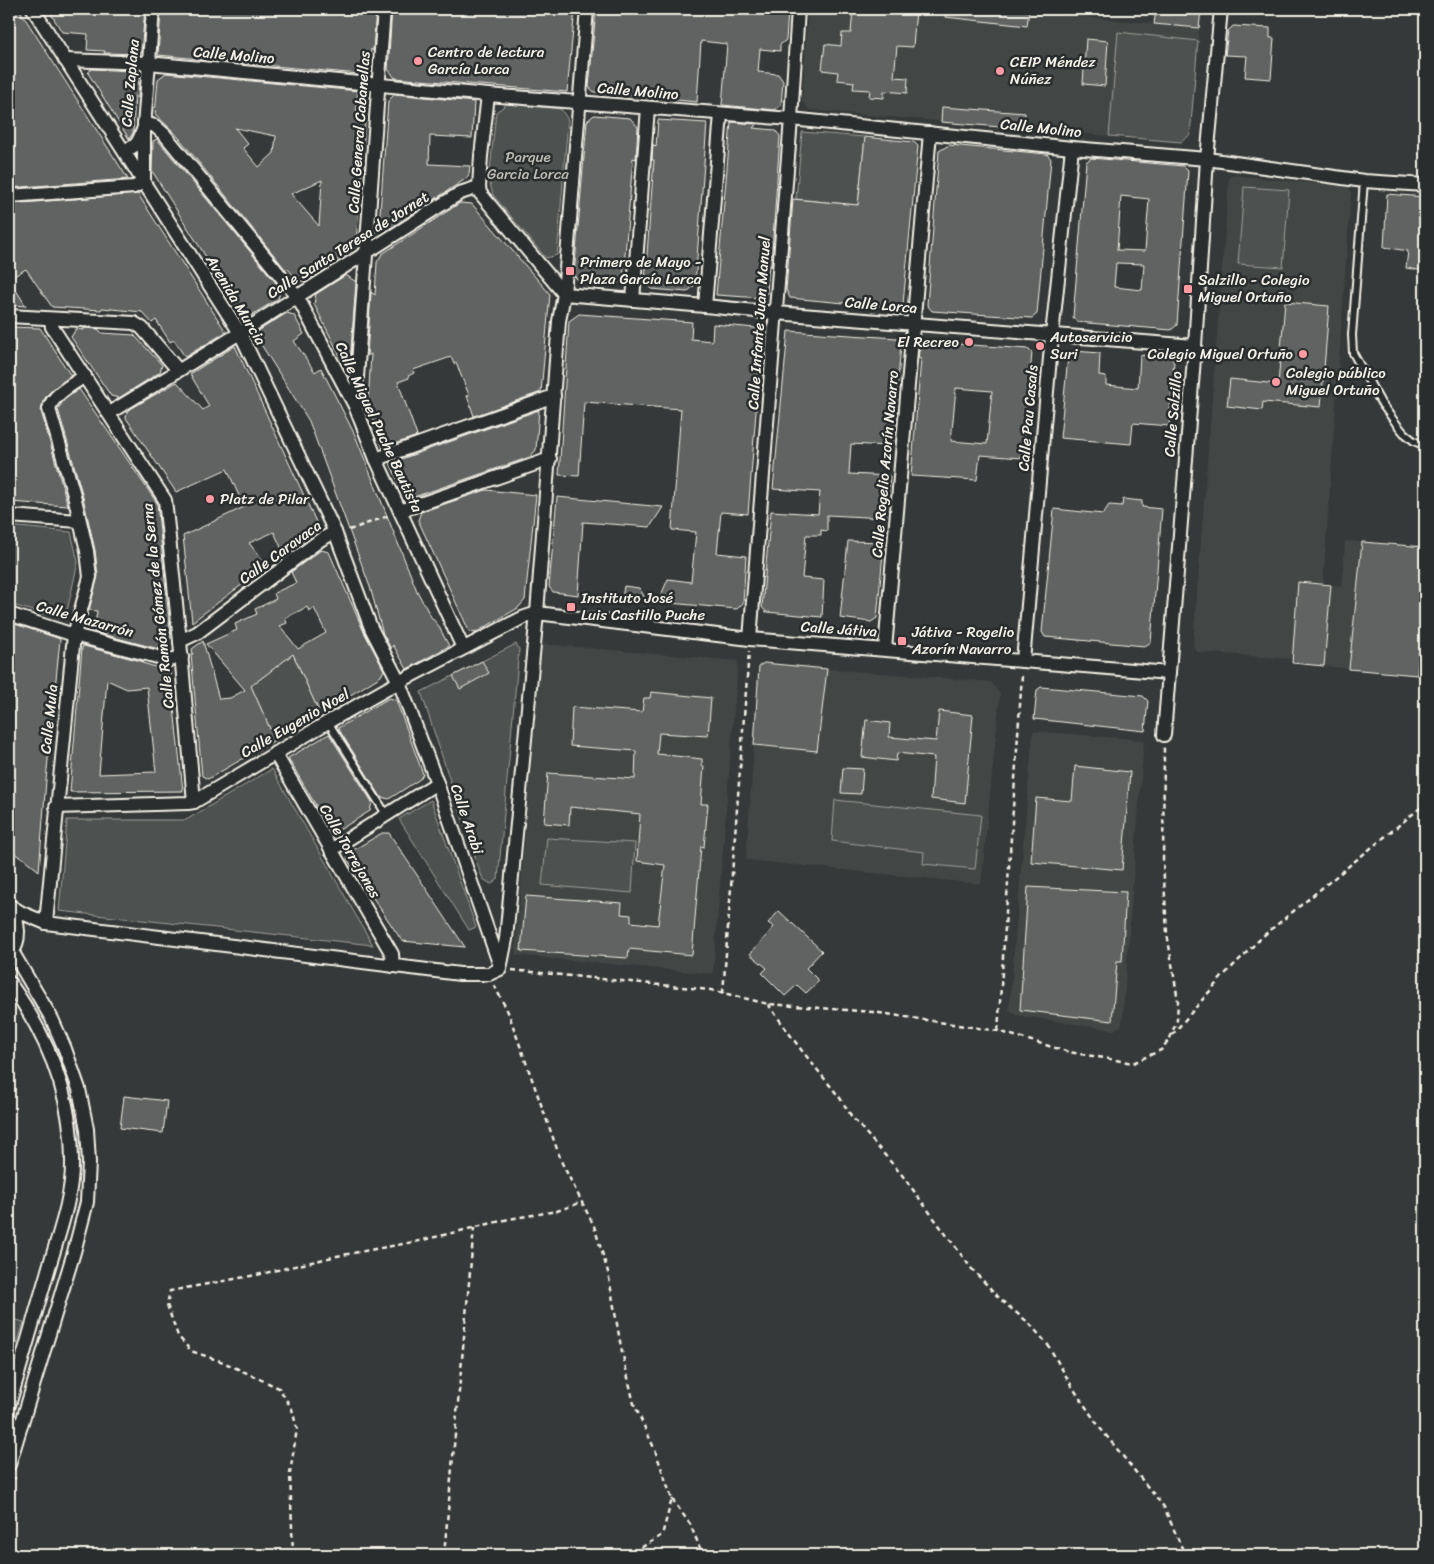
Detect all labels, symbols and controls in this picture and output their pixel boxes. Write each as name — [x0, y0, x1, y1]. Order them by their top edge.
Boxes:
street label: Calle Zaplana — [113, 38, 147, 128]
street label: Calle Molino — [192, 39, 276, 72]
place label: Centro de lectura García Lorca — [428, 39, 545, 82]
place label: CEIP Méndez Núñez — [1010, 49, 1097, 92]
street label: Calle General Cabanellas — [340, 50, 378, 214]
marker: Centro de lectura García Lorca — [412, 55, 424, 67]
marker: CEIP Méndez Núñez — [994, 65, 1006, 77]
street label: Calle Molino — [596, 75, 680, 108]
street label: Calle Molino — [999, 111, 1083, 145]
park label: Parque Garcia Lorca — [487, 144, 569, 187]
street label: Calle Santa Teresa de Jornet — [262, 184, 435, 306]
street label: Calle Infante Juan Manuel — [740, 235, 778, 411]
street label: Avenida Murcia — [198, 249, 274, 351]
place label: Primero de Mayo - Plaza García Lorca — [580, 249, 702, 292]
marker: Primero de Mayo - Plaza García Lorca — [564, 265, 576, 277]
place label: Salzillo - Colegio Miguel Ortuño — [1198, 267, 1310, 310]
marker: Salzillo - Colegio Miguel Ortuño — [1182, 283, 1194, 295]
street label: Calle Lorca — [844, 289, 919, 321]
place label: Autoservicio Suri — [1049, 324, 1133, 367]
place label: El Recreo — [897, 329, 960, 355]
marker: El Recreo — [963, 336, 975, 348]
street label: Calle Miguel Puche Bautista — [328, 337, 430, 517]
marker: Autoservicio Suri — [1034, 340, 1046, 352]
place label: Colegio Miguel Ortuño — [1147, 341, 1294, 367]
marker: Colegio Miguel Ortuño — [1297, 348, 1309, 360]
place label: Colegio público Miguel Ortuño — [1286, 360, 1386, 403]
street label: Calle Pau Casals — [1010, 363, 1046, 472]
street label: Calle Rogelio Azorín Navarro — [864, 369, 906, 559]
street label: Calle Salzillo — [1156, 370, 1190, 458]
marker: Colegio público Miguel Ortuño — [1270, 376, 1282, 388]
place label: Platz de Pilar — [220, 486, 310, 512]
marker: Platz de Pilar — [204, 493, 216, 505]
street label: Calle Ramón Gómez de la Serna — [134, 502, 182, 710]
street label: Calle Caravaca — [233, 513, 327, 591]
place label: Instituto José Luis Castillo Puche — [580, 585, 705, 628]
street label: Calle Mazarrón — [33, 593, 137, 645]
marker: Instituto José Luis Castillo Puche — [565, 601, 577, 613]
street label: Calle Játiva — [800, 613, 878, 645]
place label: Játiva - Rogelio Azorín Navarro — [911, 619, 1015, 662]
marker: Játiva - Rogelio Azorín Navarro — [896, 635, 908, 647]
street label: Calle Eugenio Noel — [236, 681, 355, 765]
street label: Calle Mula — [32, 683, 66, 755]
street label: Calle Arabi — [443, 780, 491, 859]
street label: Calle Torrejones — [312, 799, 388, 903]

